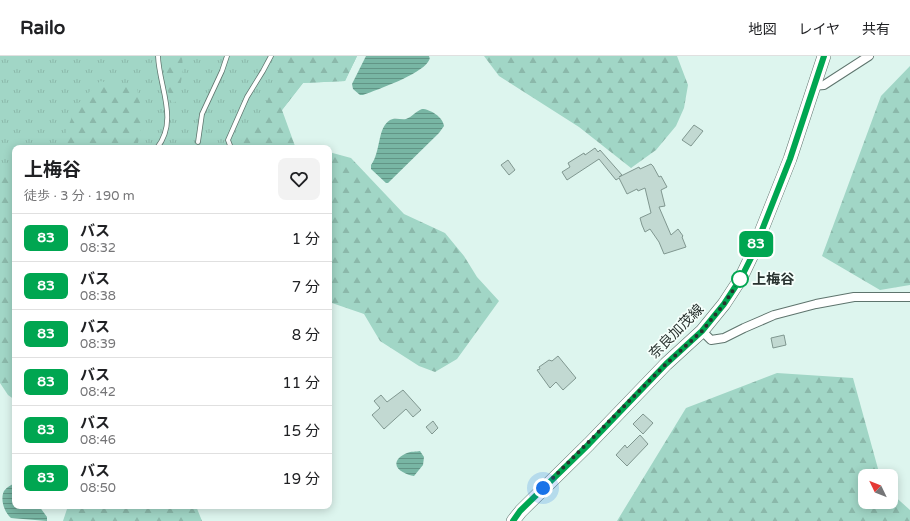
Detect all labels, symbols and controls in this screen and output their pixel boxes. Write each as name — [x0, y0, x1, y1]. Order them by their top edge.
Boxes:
text: Railo — [20, 17, 65, 39]
text: 地図 — [748, 21, 776, 38]
text: レイヤ — [798, 21, 840, 38]
text: 共有 — [862, 21, 890, 38]
button: heart — [278, 158, 320, 200]
text: 上梅谷 — [24, 159, 81, 181]
text: 徒歩 · 3 分 · 190 m — [24, 188, 135, 204]
text: バス — [80, 222, 110, 240]
text: 83 — [37, 229, 55, 246]
text: 1 分 — [292, 230, 320, 248]
line badge: 83 — [738, 231, 774, 257]
text: 83 — [747, 235, 765, 252]
text: 08:32 — [80, 240, 116, 256]
text: バス — [80, 270, 110, 288]
marker: 上梅谷 — [731, 270, 749, 288]
place label: 上梅谷 — [752, 271, 795, 288]
text: 83 — [37, 277, 55, 294]
text: 7 分 — [292, 278, 320, 296]
text: 08:38 — [80, 288, 116, 304]
street label: 奈良加茂線 — [646, 301, 707, 362]
text: バス — [80, 318, 110, 336]
text: 83 — [37, 325, 55, 342]
text: 8 分 — [292, 326, 320, 344]
text: 08:39 — [80, 336, 116, 352]
text: バス — [80, 366, 110, 384]
text: 83 — [37, 373, 55, 390]
text: 11 分 — [282, 374, 320, 392]
text: 08:42 — [80, 384, 116, 400]
text: バス — [80, 414, 110, 432]
text: 83 — [37, 421, 55, 438]
text: 15 分 — [282, 422, 320, 440]
text: 08:46 — [80, 432, 116, 448]
text: バス — [80, 462, 110, 480]
text: 83 — [37, 469, 55, 486]
north arrow — [858, 469, 898, 509]
map controls — [858, 469, 898, 509]
text: 19 分 — [282, 470, 320, 488]
your location — [533, 478, 553, 498]
text: 08:50 — [80, 480, 116, 496]

